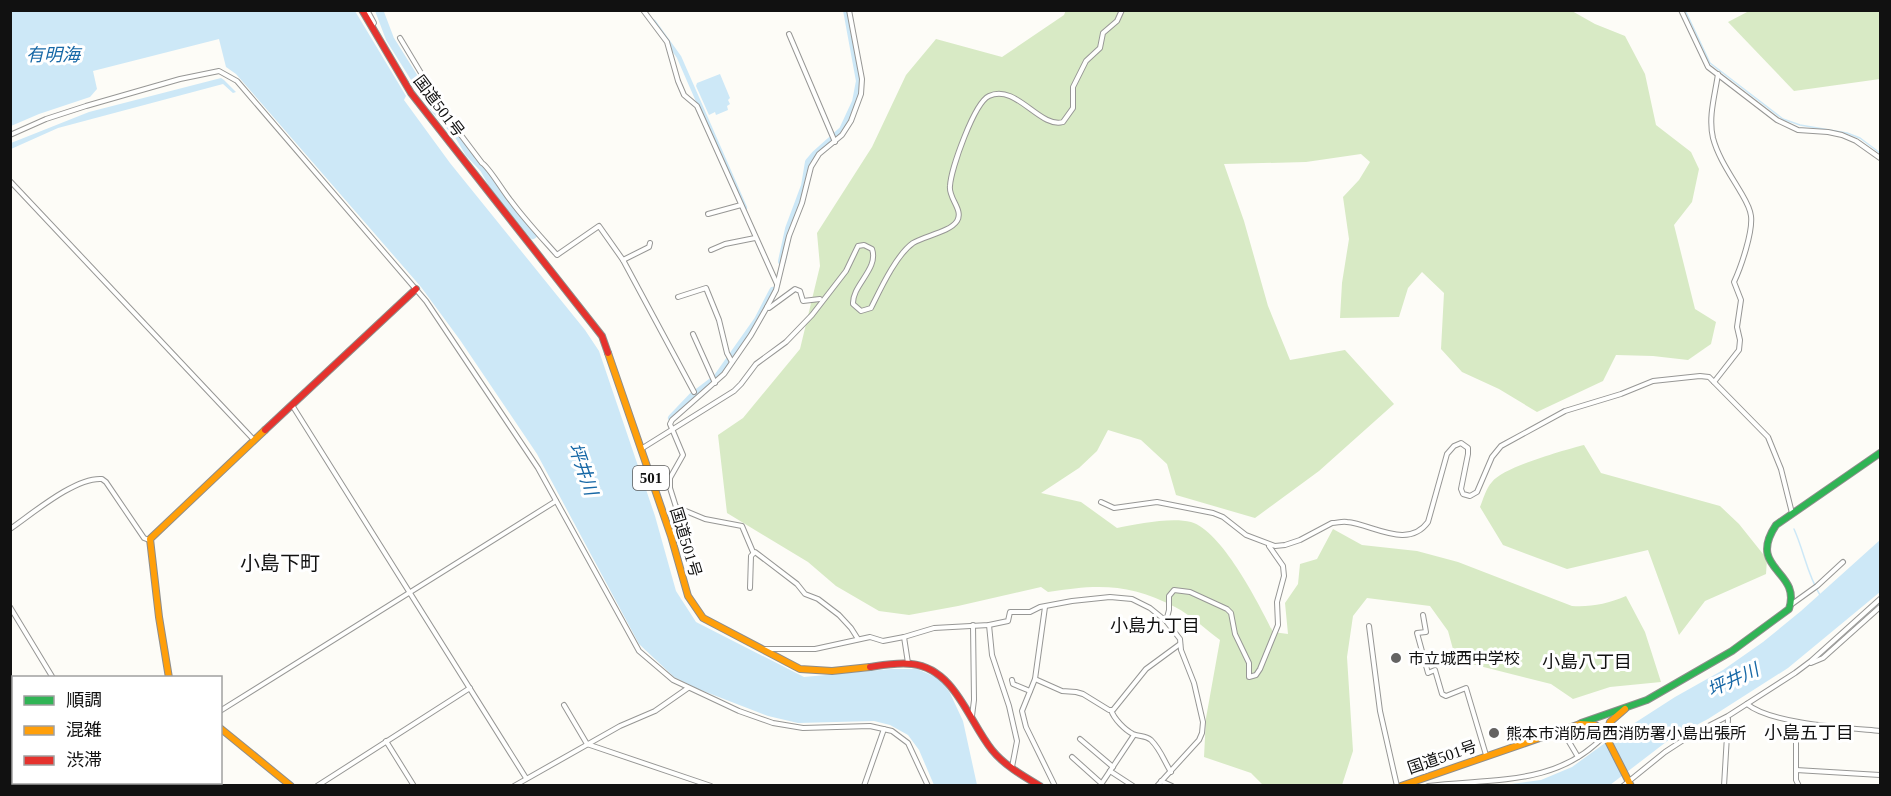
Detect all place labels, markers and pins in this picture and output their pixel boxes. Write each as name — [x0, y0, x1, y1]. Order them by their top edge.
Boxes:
place label: 市立城西中学校 — [1408, 650, 1520, 667]
marker: 市立城西中学校 — [1389, 651, 1403, 665]
place label: 熊本市消防局西消防署小島出張所 — [1506, 725, 1746, 742]
marker: 熊本市消防局西消防署小島出張所 — [1487, 726, 1501, 740]

